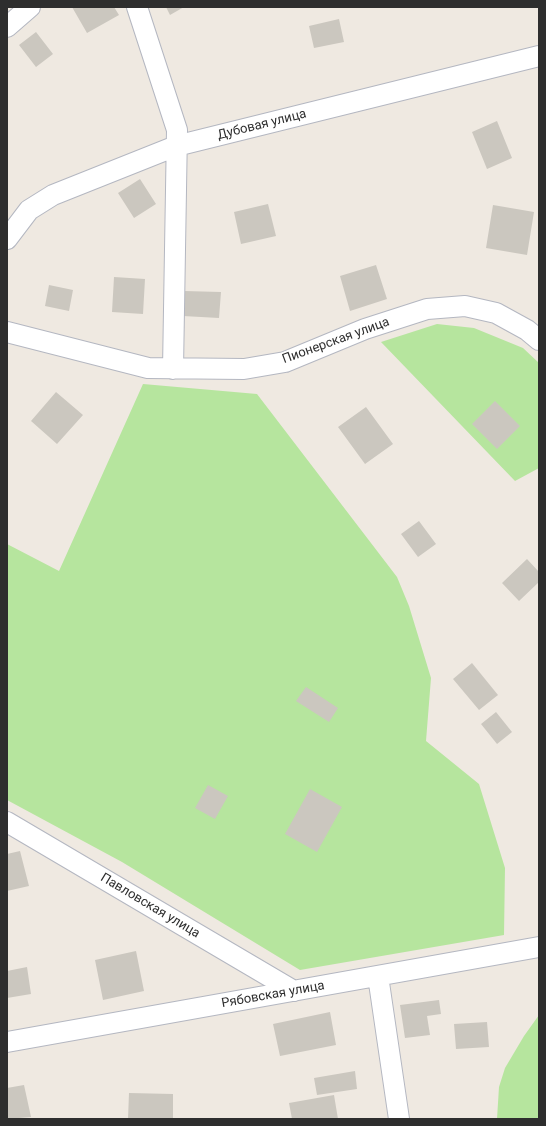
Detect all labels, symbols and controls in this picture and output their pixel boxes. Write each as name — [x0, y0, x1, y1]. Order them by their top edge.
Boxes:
street label: Дубовая улица — [216, 106, 308, 144]
street label: Пионерская улица — [280, 314, 392, 368]
street label: Павловская улица — [98, 870, 202, 942]
street label: Рябовская улица — [220, 978, 326, 1012]

